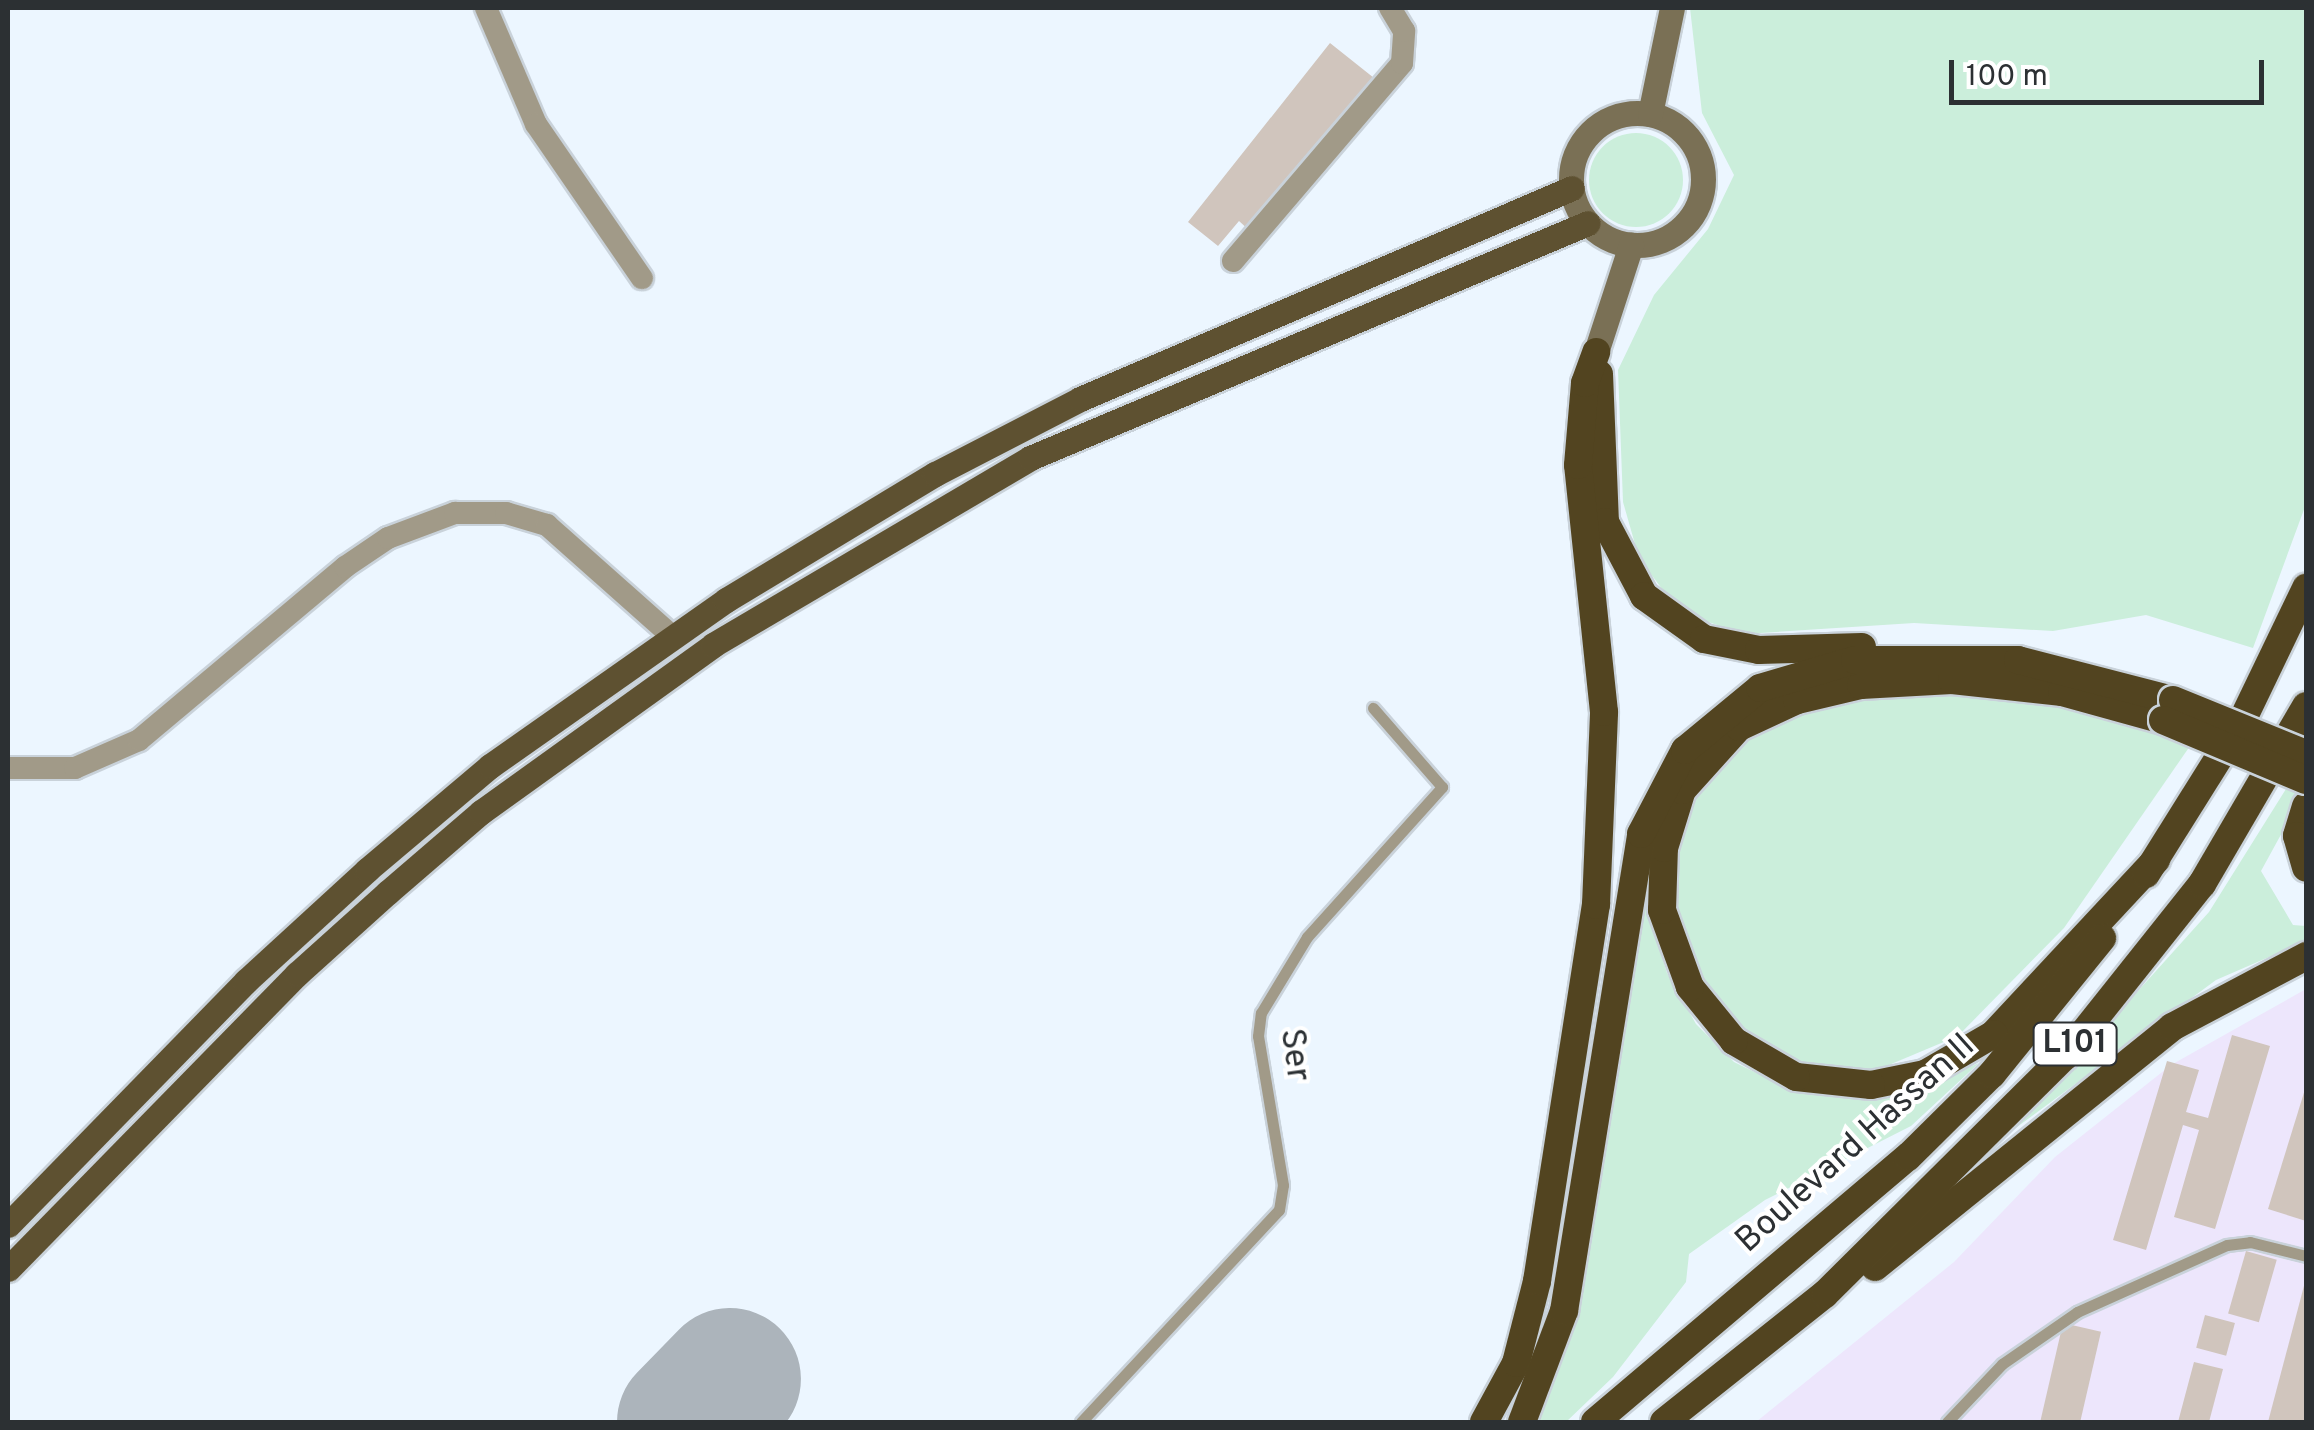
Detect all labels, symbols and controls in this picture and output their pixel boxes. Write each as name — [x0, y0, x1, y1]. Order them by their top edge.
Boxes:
scale bar — [1954, 40, 2269, 102]
text: 100 m — [1966, 59, 2048, 96]
road number: L101 — [2032, 1017, 2118, 1071]
street label: Ser — [1270, 1026, 1318, 1084]
street label: Boulevard Hassan II — [1728, 1026, 1984, 1262]

